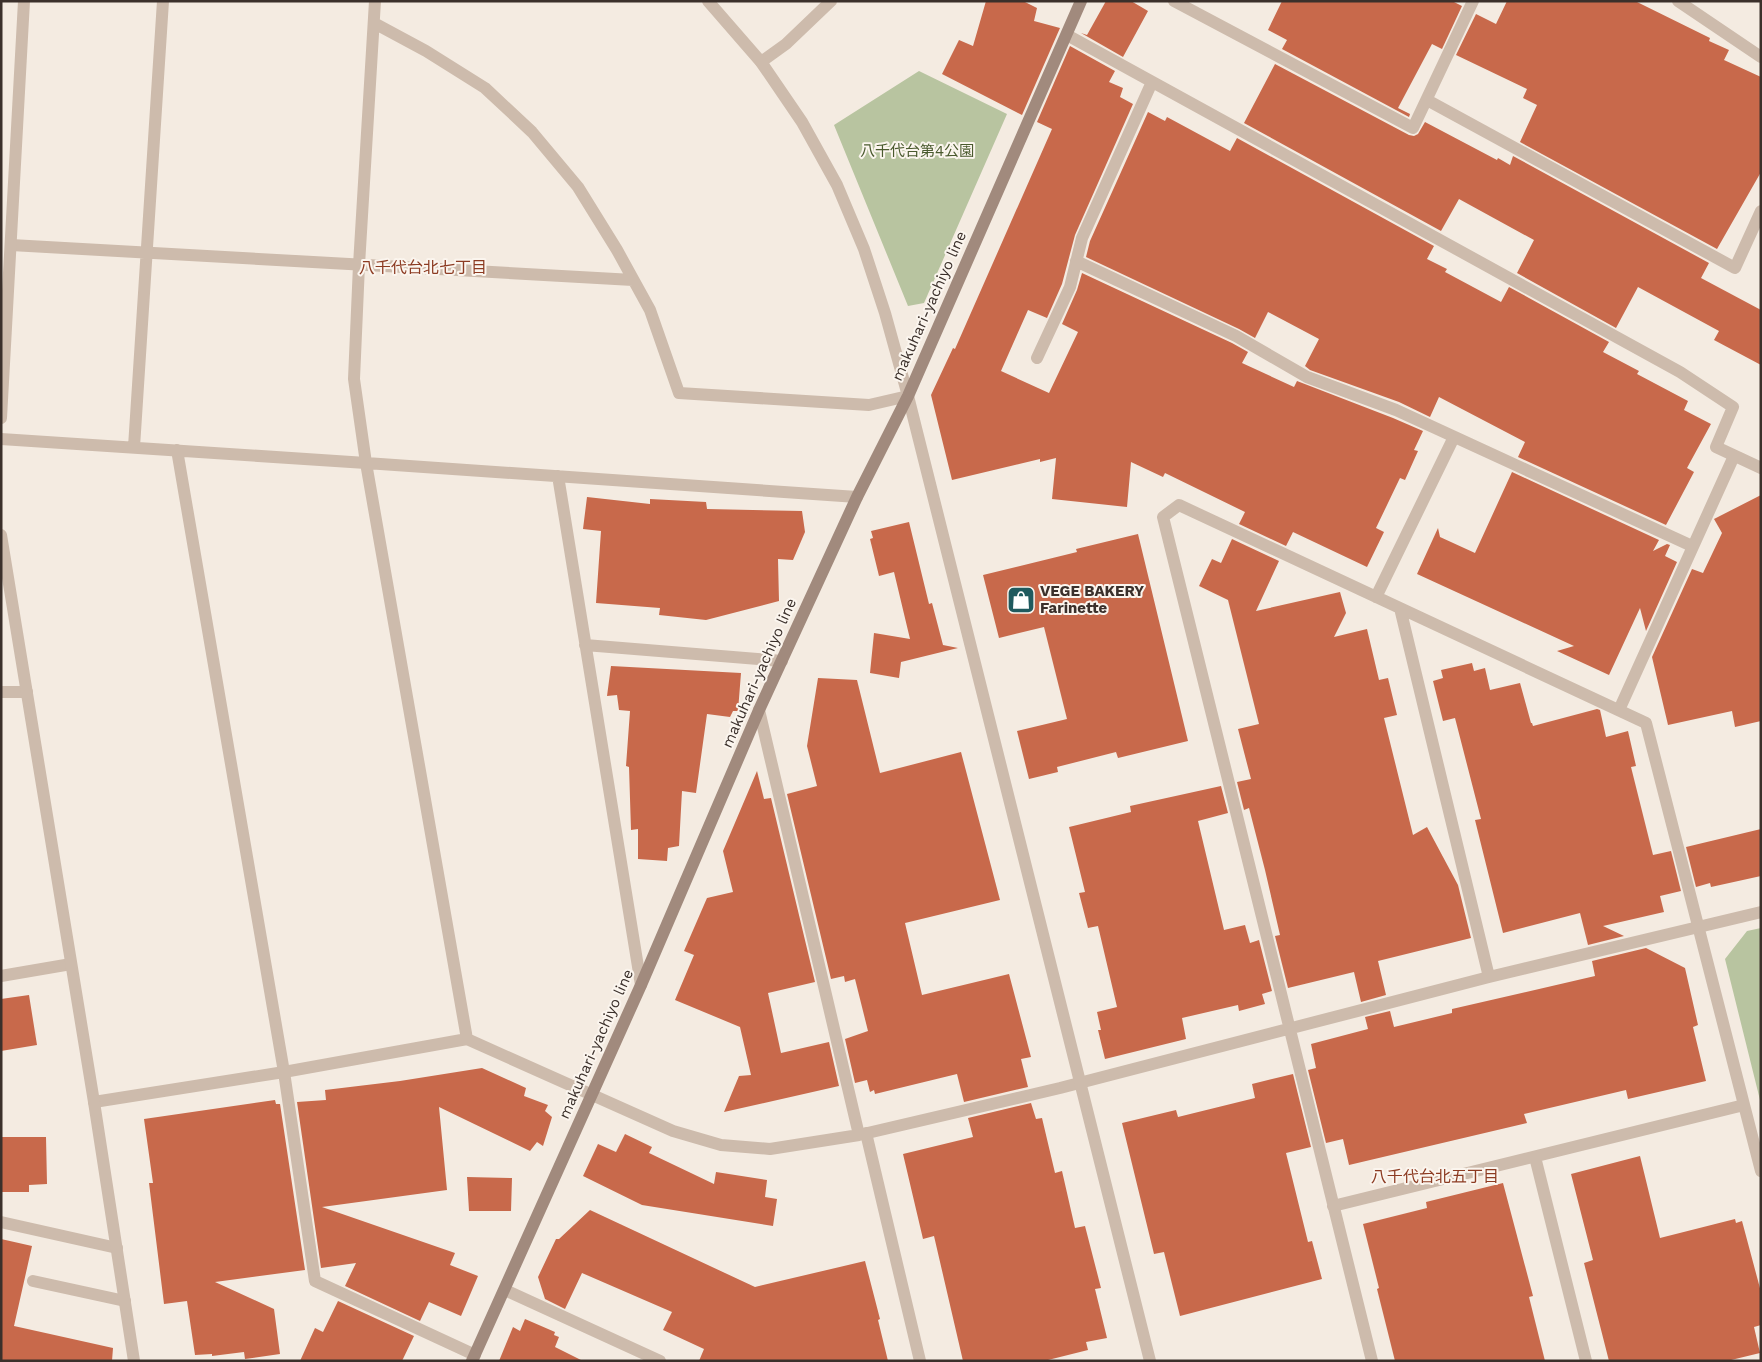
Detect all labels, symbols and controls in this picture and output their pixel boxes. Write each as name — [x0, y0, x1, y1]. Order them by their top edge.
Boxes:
park label: 八千代台第4公園 — [860, 142, 974, 160]
street label: makuhari-yachiyo line — [888, 228, 970, 384]
district label: 八千代台北七丁目 — [359, 258, 487, 277]
place label: VEGE BAKERY Farinette — [1040, 582, 1144, 617]
shop icon: VEGE BAKERY Farinette — [1006, 585, 1036, 615]
street label: makuhari-yachiyo line — [718, 595, 800, 751]
street label: makuhari-yachiyo line — [555, 966, 637, 1122]
district label: 八千代台北五丁目 — [1371, 1167, 1499, 1186]

